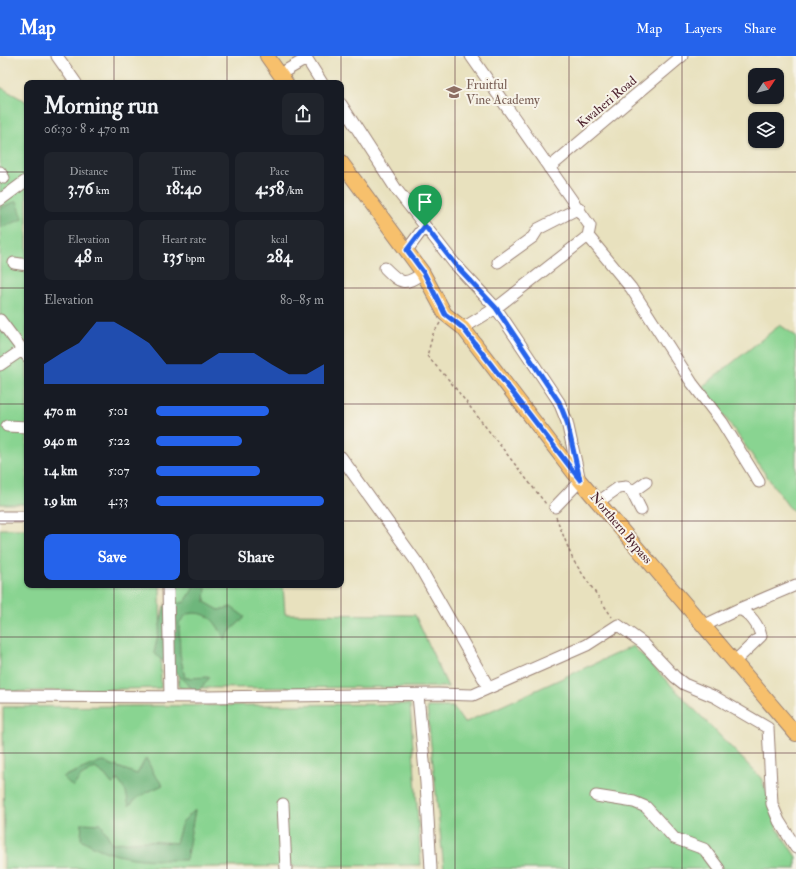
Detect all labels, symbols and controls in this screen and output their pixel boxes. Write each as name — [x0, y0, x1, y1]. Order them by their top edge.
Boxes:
text: Map — [20, 16, 56, 40]
text: Map — [636, 20, 662, 37]
text: Layers — [684, 20, 722, 37]
text: Share — [744, 20, 776, 37]
north arrow — [748, 68, 784, 104]
map controls — [748, 68, 784, 148]
street label: Kwaheri Road — [574, 72, 640, 131]
place label: Fruitful Vine Academy — [466, 77, 540, 109]
school or university icon: Fruitful Vine Academy — [445, 83, 463, 101]
text: Morning run — [44, 92, 159, 120]
button: share — [282, 93, 324, 135]
button: layers — [748, 112, 784, 148]
text: 06:30 · 8 × 470 m — [44, 121, 130, 137]
text: Distance — [69, 165, 108, 178]
text: Time — [172, 165, 196, 178]
text: Pace — [269, 165, 289, 178]
text: 3.76 — [68, 178, 93, 199]
text: 18:40 — [166, 178, 202, 199]
text: 4:58 — [255, 178, 284, 199]
text: km — [93, 184, 109, 197]
text: /km — [284, 184, 303, 197]
pin — [408, 185, 442, 226]
icon: arrive — [414, 191, 436, 213]
text: Elevation — [68, 233, 110, 246]
text: Heart rate — [162, 233, 206, 246]
text: kcal — [271, 233, 288, 246]
text: 48 — [75, 246, 92, 267]
text: 135 — [163, 246, 183, 267]
text: 284 — [266, 246, 292, 267]
text: m — [92, 252, 103, 265]
text: bpm — [183, 252, 205, 265]
text: Elevation — [44, 292, 94, 308]
text: 80–85 m — [280, 292, 324, 308]
text: 470 m — [44, 403, 76, 419]
text: 5:01 — [108, 403, 128, 419]
text: 940 m — [44, 433, 77, 449]
text: 5:22 — [108, 433, 130, 449]
text: 1.4 km — [44, 463, 77, 479]
text: 5:07 — [108, 463, 130, 479]
street label: Northern Bypass — [586, 489, 656, 568]
text: 1.9 km — [44, 493, 77, 509]
text: 4:33 — [108, 493, 128, 509]
button: Save — [44, 534, 180, 580]
button: Share — [188, 534, 324, 580]

